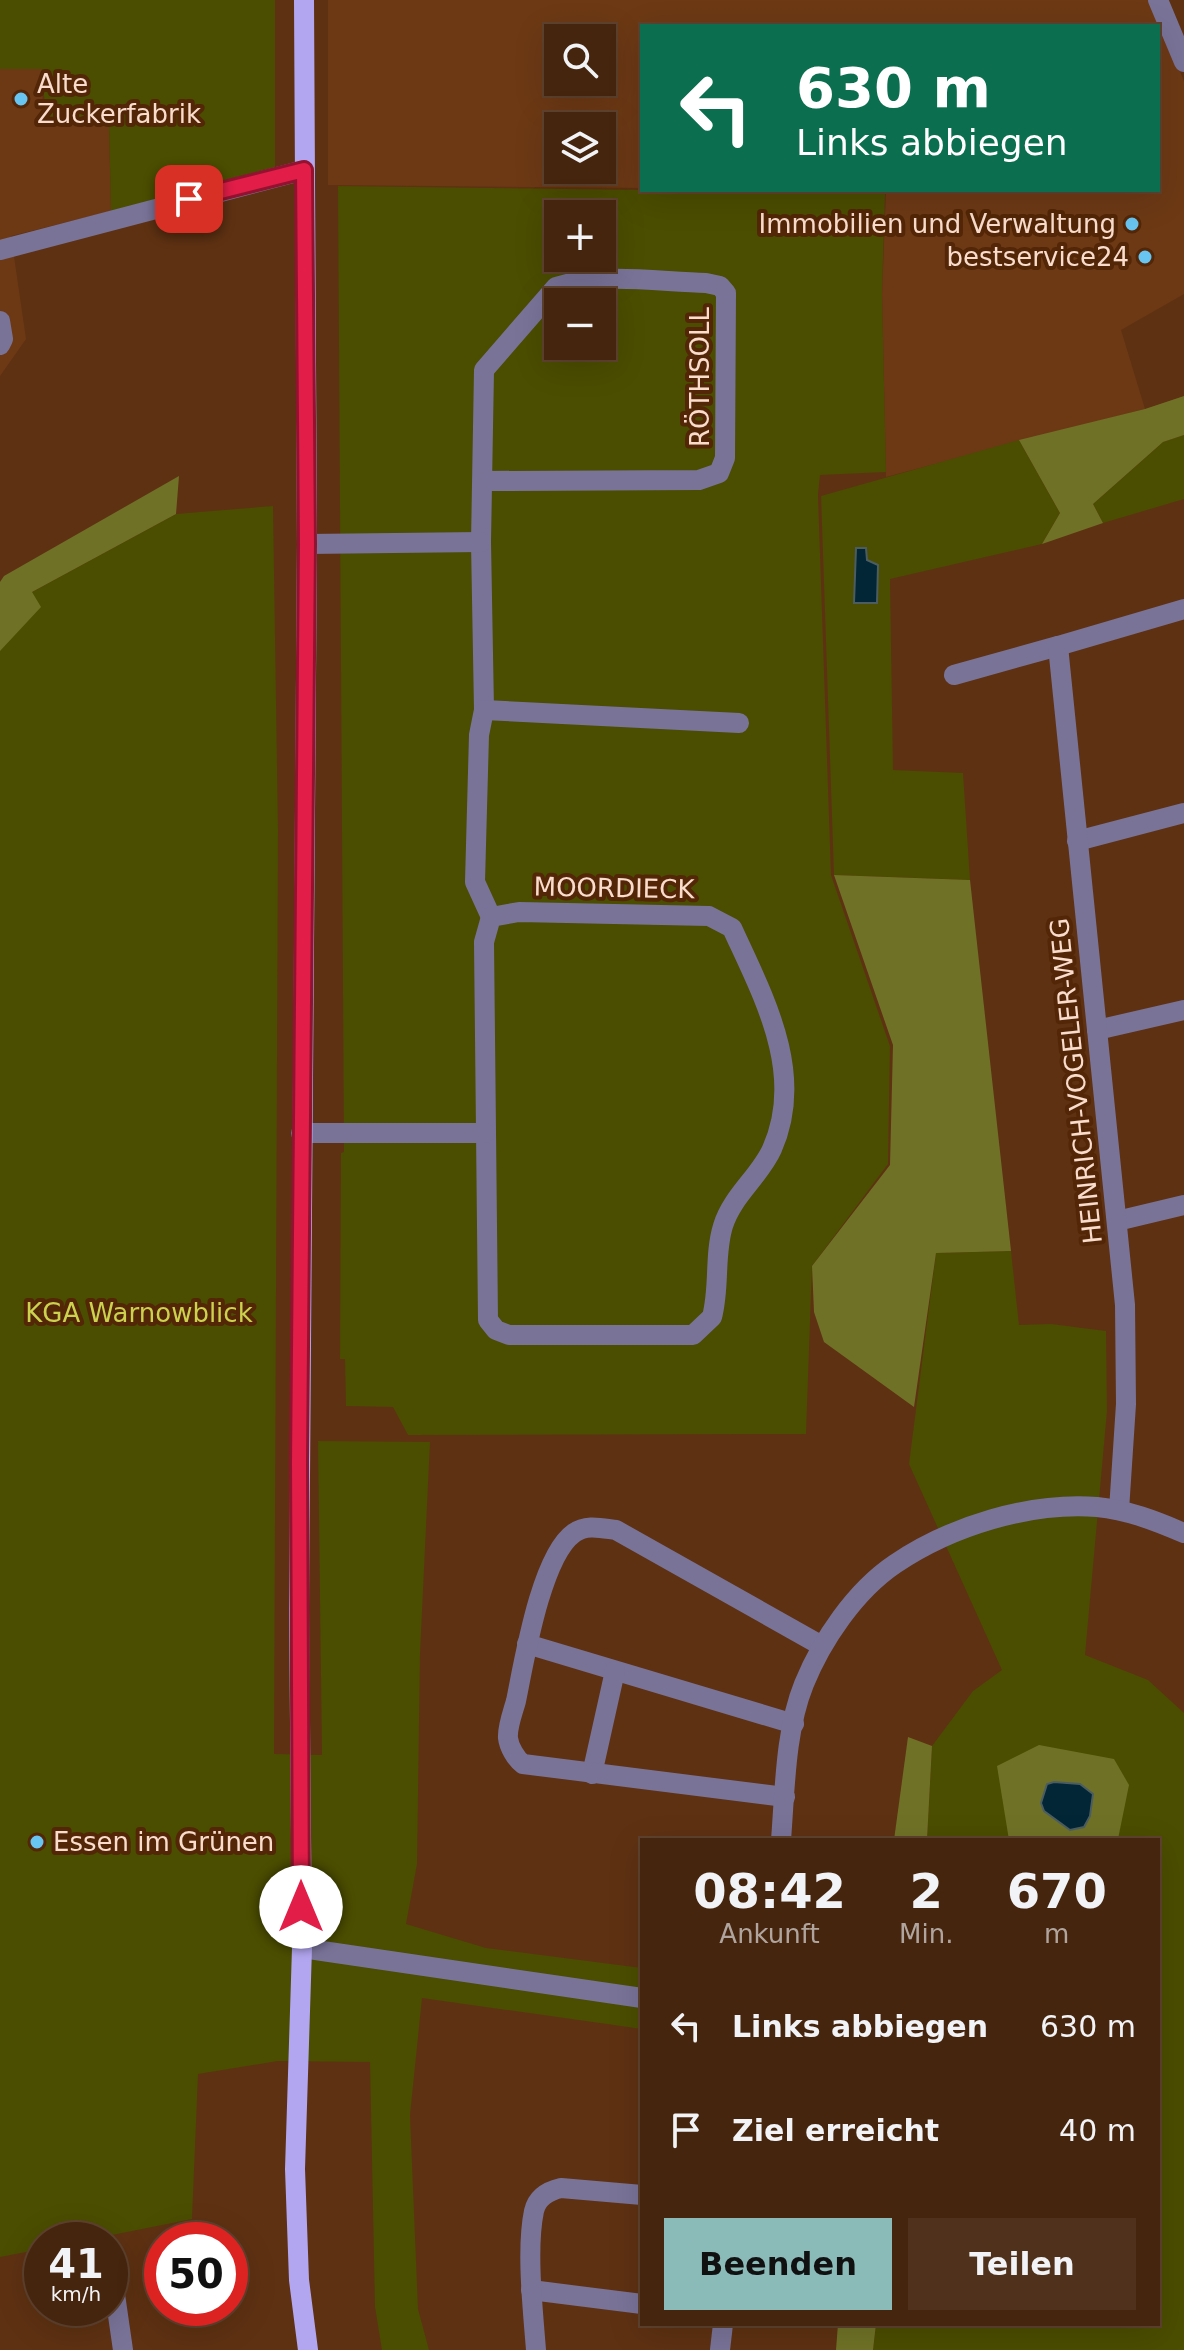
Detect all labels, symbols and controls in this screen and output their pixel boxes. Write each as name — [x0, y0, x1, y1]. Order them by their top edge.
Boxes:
map controls — [544, 24, 616, 360]
button: search — [544, 24, 616, 96]
text: 630 m — [796, 55, 991, 120]
icon: left — [664, 56, 768, 160]
place label: Alte Zuckerfabrik — [37, 69, 201, 129]
marker: Alte Zuckerfabrik — [12, 90, 30, 108]
button: layers — [544, 112, 616, 184]
text: Links abbiegen — [796, 122, 1068, 163]
pin — [155, 165, 223, 233]
icon: arrive — [167, 177, 211, 221]
button: + — [544, 200, 616, 272]
place label: Immobilien und Verwaltung — [759, 209, 1116, 239]
marker: Immobilien und Verwaltung — [1123, 215, 1141, 233]
place label: bestservice24 — [947, 242, 1129, 272]
marker: bestservice24 — [1136, 248, 1154, 266]
button: − — [544, 288, 616, 360]
street label: RÖTHSOLL — [684, 307, 715, 447]
street label: MOORDIECK — [533, 872, 696, 904]
street label: HEINRICH-VOGELER-WEG — [1044, 917, 1108, 1245]
park label: KGA Warnowblick — [25, 1298, 253, 1328]
place label: Essen im Grünen — [53, 1827, 274, 1857]
marker: Essen im Grünen — [28, 1833, 46, 1851]
text: 08:42 — [693, 1863, 846, 1919]
text: 2 — [910, 1863, 943, 1919]
text: 670 — [1007, 1863, 1107, 1919]
position arrow — [259, 1865, 343, 1949]
text: Ankunft — [719, 1919, 820, 1949]
text: Min. — [899, 1919, 953, 1949]
text: m — [1044, 1919, 1069, 1949]
icon: left — [664, 2004, 708, 2048]
text: Links abbiegen — [732, 2009, 988, 2044]
text: 630 m — [1040, 2009, 1136, 2044]
icon: arrive — [664, 2108, 708, 2152]
text: Ziel erreicht — [732, 2113, 939, 2148]
text: 40 m — [1059, 2113, 1136, 2148]
button: Beenden — [664, 2218, 892, 2310]
button: Teilen — [908, 2218, 1136, 2310]
speed limit sign: 50 — [144, 2222, 248, 2326]
text: 41 — [48, 2241, 104, 2287]
text: km/h — [51, 2282, 101, 2306]

